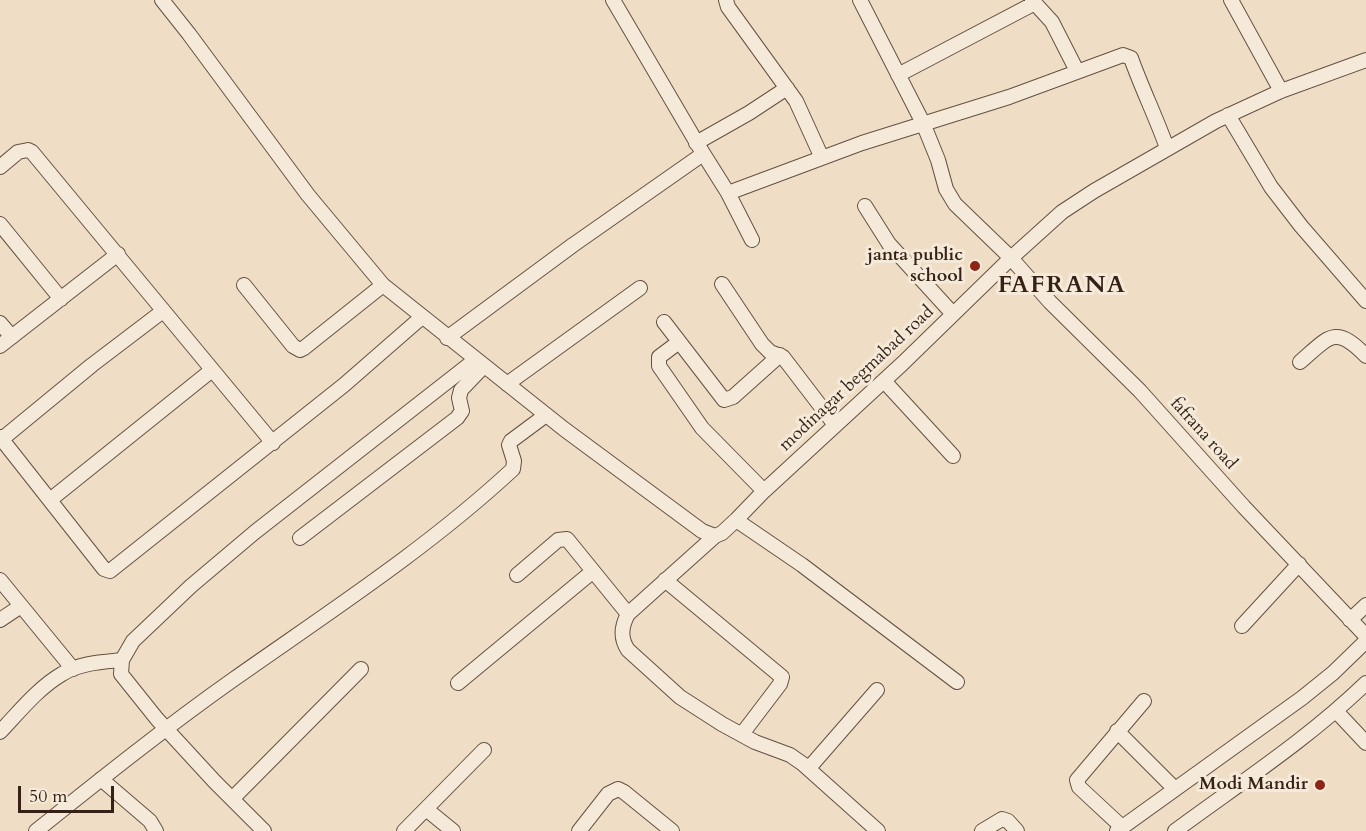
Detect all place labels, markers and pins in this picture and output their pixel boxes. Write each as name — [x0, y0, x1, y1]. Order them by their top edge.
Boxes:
place label: janta public school — [867, 245, 963, 288]
marker: janta public school — [968, 259, 982, 273]
place label: Modi Mandir — [1199, 774, 1308, 796]
marker: Modi Mandir — [1313, 778, 1327, 792]

